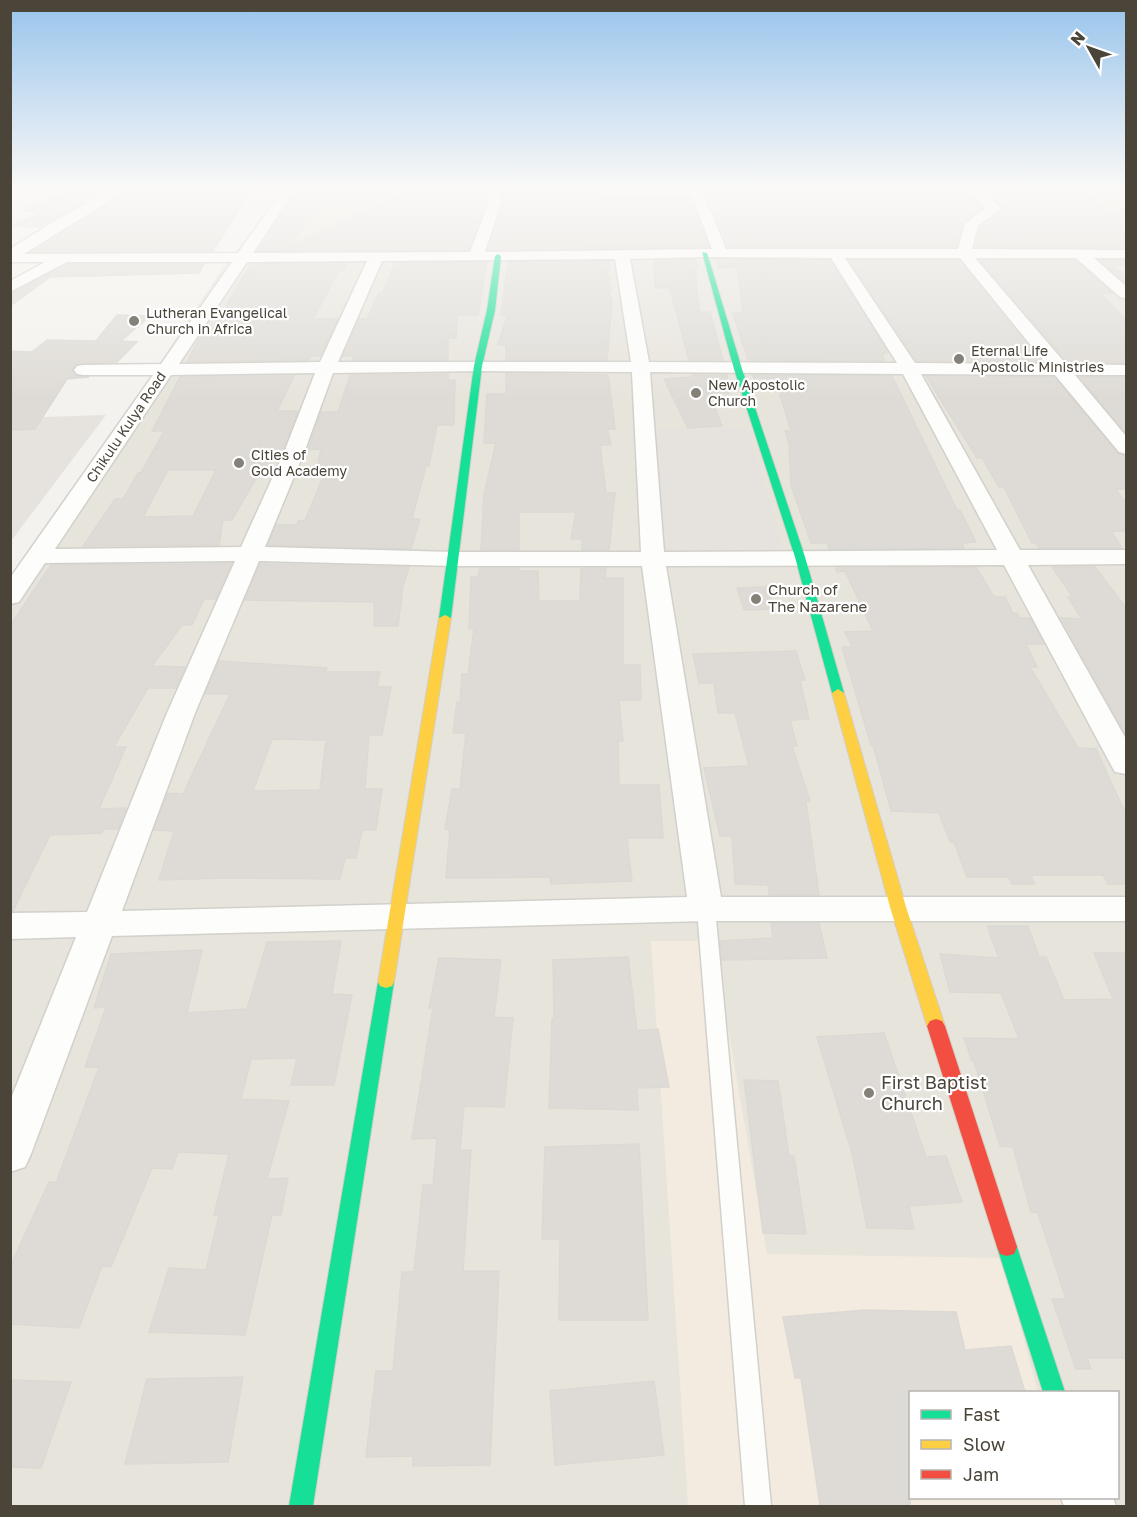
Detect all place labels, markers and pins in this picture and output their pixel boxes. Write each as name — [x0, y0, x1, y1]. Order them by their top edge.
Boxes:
place label: Lutheran Evangelical Church in Africa — [146, 304, 287, 337]
marker: Lutheran Evangelical Church in Africa — [127, 314, 141, 328]
place label: Eternal Life Apostolic Ministries — [971, 342, 1104, 375]
marker: Eternal Life Apostolic Ministries — [952, 352, 966, 366]
place label: New Apostolic Church — [708, 376, 806, 409]
marker: New Apostolic Church — [689, 386, 703, 400]
place label: Cities of Gold Academy — [251, 446, 347, 479]
marker: Cities of Gold Academy — [232, 456, 246, 470]
place label: Church of The Nazarene — [768, 580, 868, 615]
marker: Church of The Nazarene — [749, 592, 763, 606]
place label: First Baptist Church — [881, 1071, 987, 1114]
marker: First Baptist Church — [862, 1086, 876, 1100]

